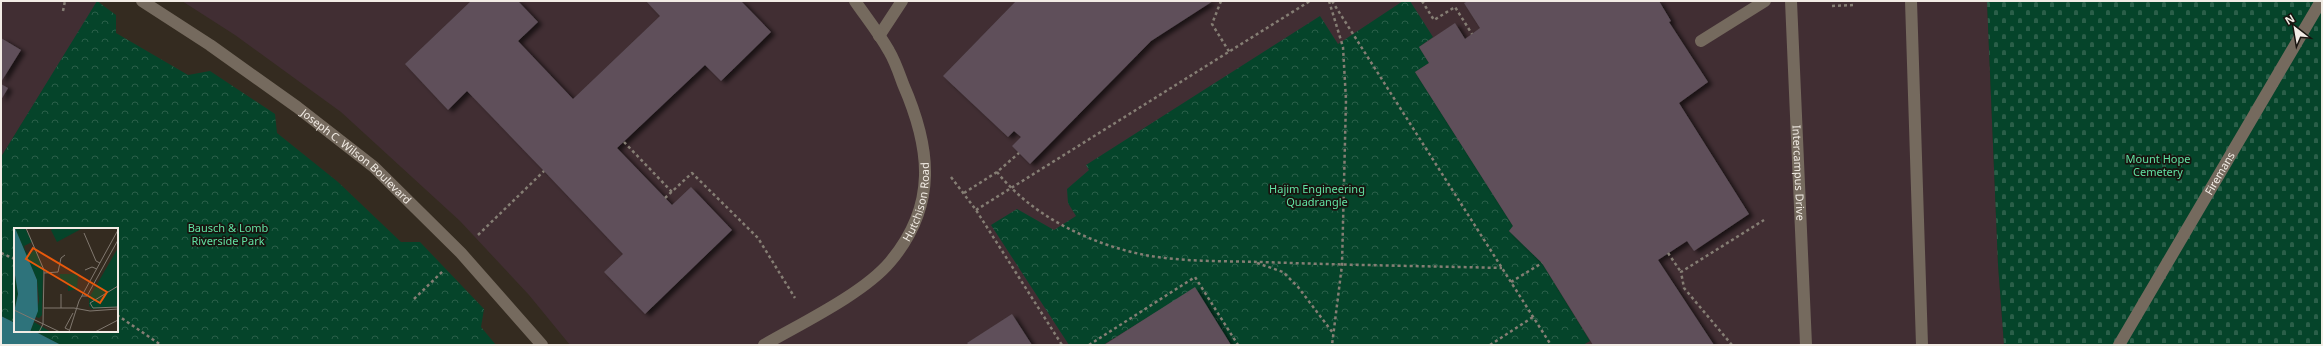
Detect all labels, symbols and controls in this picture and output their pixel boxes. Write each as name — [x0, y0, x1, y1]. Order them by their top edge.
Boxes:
north arrow — [2275, 8, 2315, 48]
text: N — [2282, 10, 2297, 28]
street label: Joseph C. Wilson Boulevard — [297, 104, 415, 207]
street label: Intercampus Drive — [1789, 125, 1809, 221]
street label: Firemans — [2201, 149, 2238, 197]
park label: Mount Hope Cemetery — [2126, 151, 2190, 179]
street label: Hutchison Road — [899, 162, 932, 244]
park label: Hajim Engineering Quadrangle — [1269, 181, 1365, 209]
park label: Bausch & Lomb Riverside Park — [188, 220, 269, 248]
inset map — [14, 228, 118, 332]

